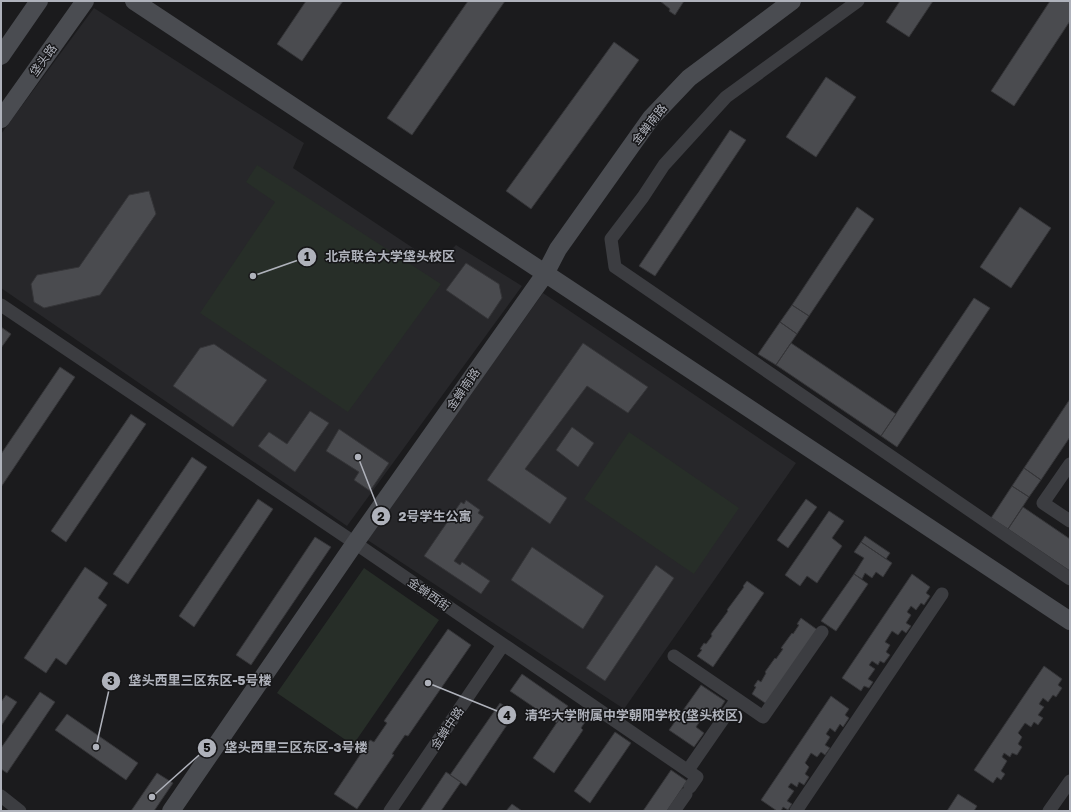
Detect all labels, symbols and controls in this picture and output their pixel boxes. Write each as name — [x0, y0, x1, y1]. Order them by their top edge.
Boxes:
street label: 垡头路 — [26, 41, 60, 79]
street label: 金蝉南路 — [628, 101, 670, 147]
callout: 北京联合大学垡头校区 — [297, 244, 463, 269]
text: 北京联合大学垡头校区 — [325, 248, 455, 264]
text: 1 — [304, 249, 310, 264]
street label: 金蝉南路 — [443, 365, 483, 413]
callout: 2号学生公寓 — [371, 504, 480, 529]
text: 2号学生公寓 — [399, 508, 471, 524]
text: 2 — [377, 509, 385, 524]
street label: 金蝉西街 — [405, 574, 453, 614]
callout: 垡头西里三区东区-5号楼 — [101, 668, 279, 693]
text: 垡头西里三区东区-5号楼 — [129, 672, 271, 688]
text: 3 — [107, 673, 115, 688]
callout: 清华大学附属中学朝阳学校(垡头校区) — [497, 703, 750, 728]
street label: 金蝉中路 — [427, 704, 467, 752]
text: 清华大学附属中学朝阳学校(垡头校区) — [525, 707, 743, 723]
text: 4 — [503, 708, 511, 723]
callout: 垡头西里三区东区-3号楼 — [197, 735, 375, 760]
text: 垡头西里三区东区-3号楼 — [225, 739, 367, 755]
text: 5 — [203, 740, 211, 755]

